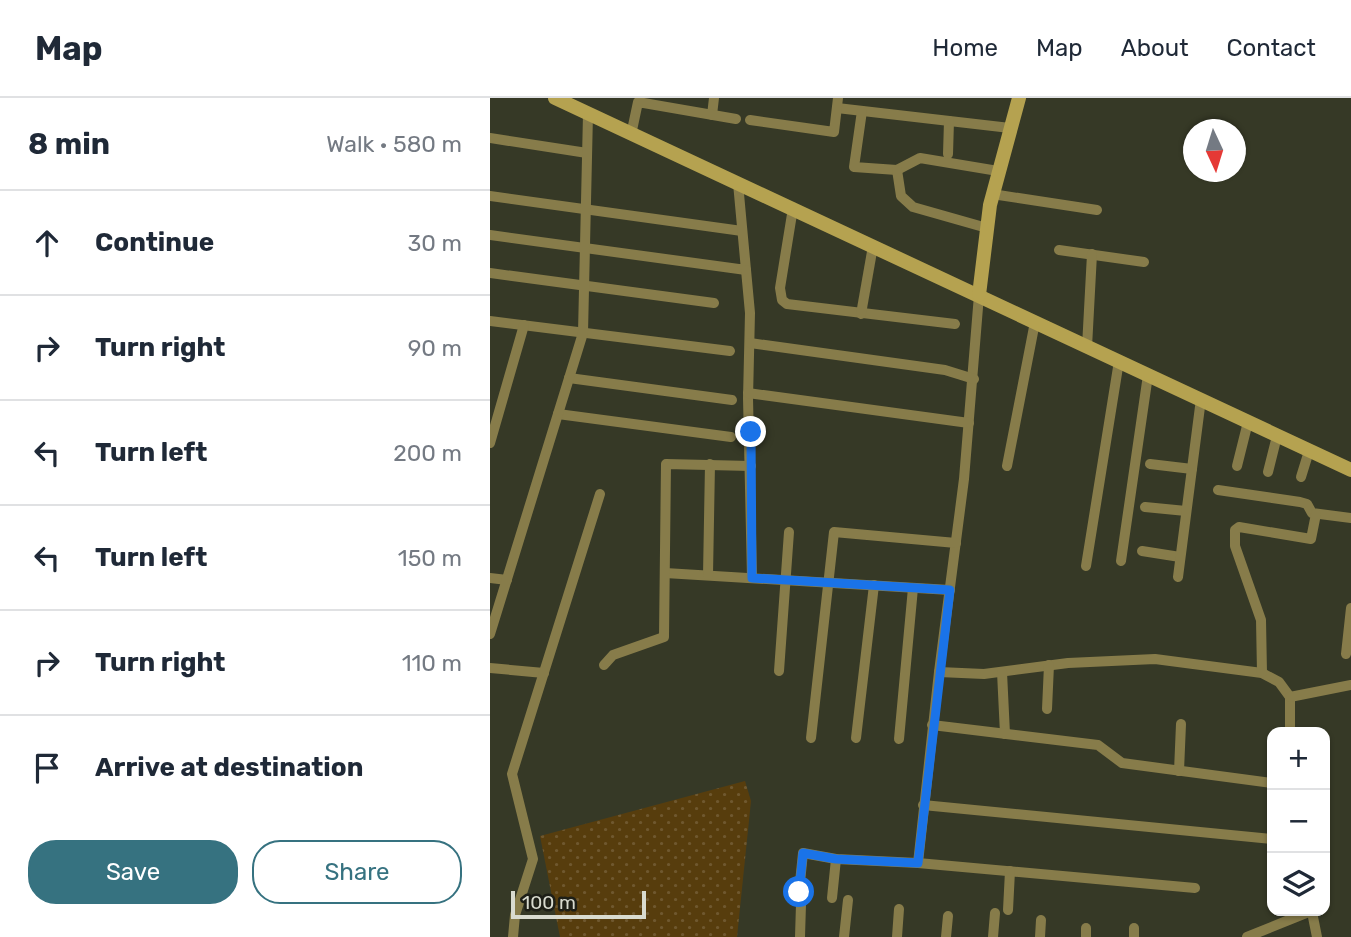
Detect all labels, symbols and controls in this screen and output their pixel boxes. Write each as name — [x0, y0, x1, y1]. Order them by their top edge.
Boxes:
text: Map — [35, 29, 103, 68]
text: Home — [932, 34, 998, 62]
text: Map — [1036, 34, 1083, 62]
text: About — [1121, 34, 1189, 62]
text: Contact — [1227, 34, 1316, 62]
north arrow — [1183, 119, 1246, 182]
text: 8 min — [28, 126, 110, 162]
text: Walk · 580 m — [326, 130, 462, 158]
icon: ahead — [28, 224, 66, 262]
text: Continue — [95, 227, 214, 258]
text: 30 m — [407, 229, 462, 257]
icon: right — [28, 329, 66, 367]
text: Turn right — [95, 332, 225, 363]
text: 90 m — [408, 334, 462, 362]
route end — [735, 416, 766, 447]
icon: left — [28, 434, 66, 472]
text: Turn left — [95, 437, 207, 468]
text: 200 m — [393, 439, 462, 467]
icon: left — [28, 539, 66, 577]
text: Turn left — [95, 542, 207, 573]
text: 150 m — [398, 544, 462, 572]
icon: right — [28, 644, 66, 682]
text: Turn right — [95, 647, 225, 678]
text: 110 m — [402, 649, 462, 677]
map controls — [1267, 727, 1330, 916]
button: + — [1267, 727, 1330, 790]
icon: arrive — [28, 749, 66, 787]
text: Arrive at destination — [95, 752, 363, 783]
button: − — [1267, 790, 1330, 853]
button: Save — [28, 840, 238, 904]
button: Share — [252, 840, 462, 904]
button: layers — [1267, 853, 1330, 916]
route start — [783, 876, 814, 907]
scale bar — [511, 888, 646, 920]
text: 100 m — [522, 891, 576, 914]

